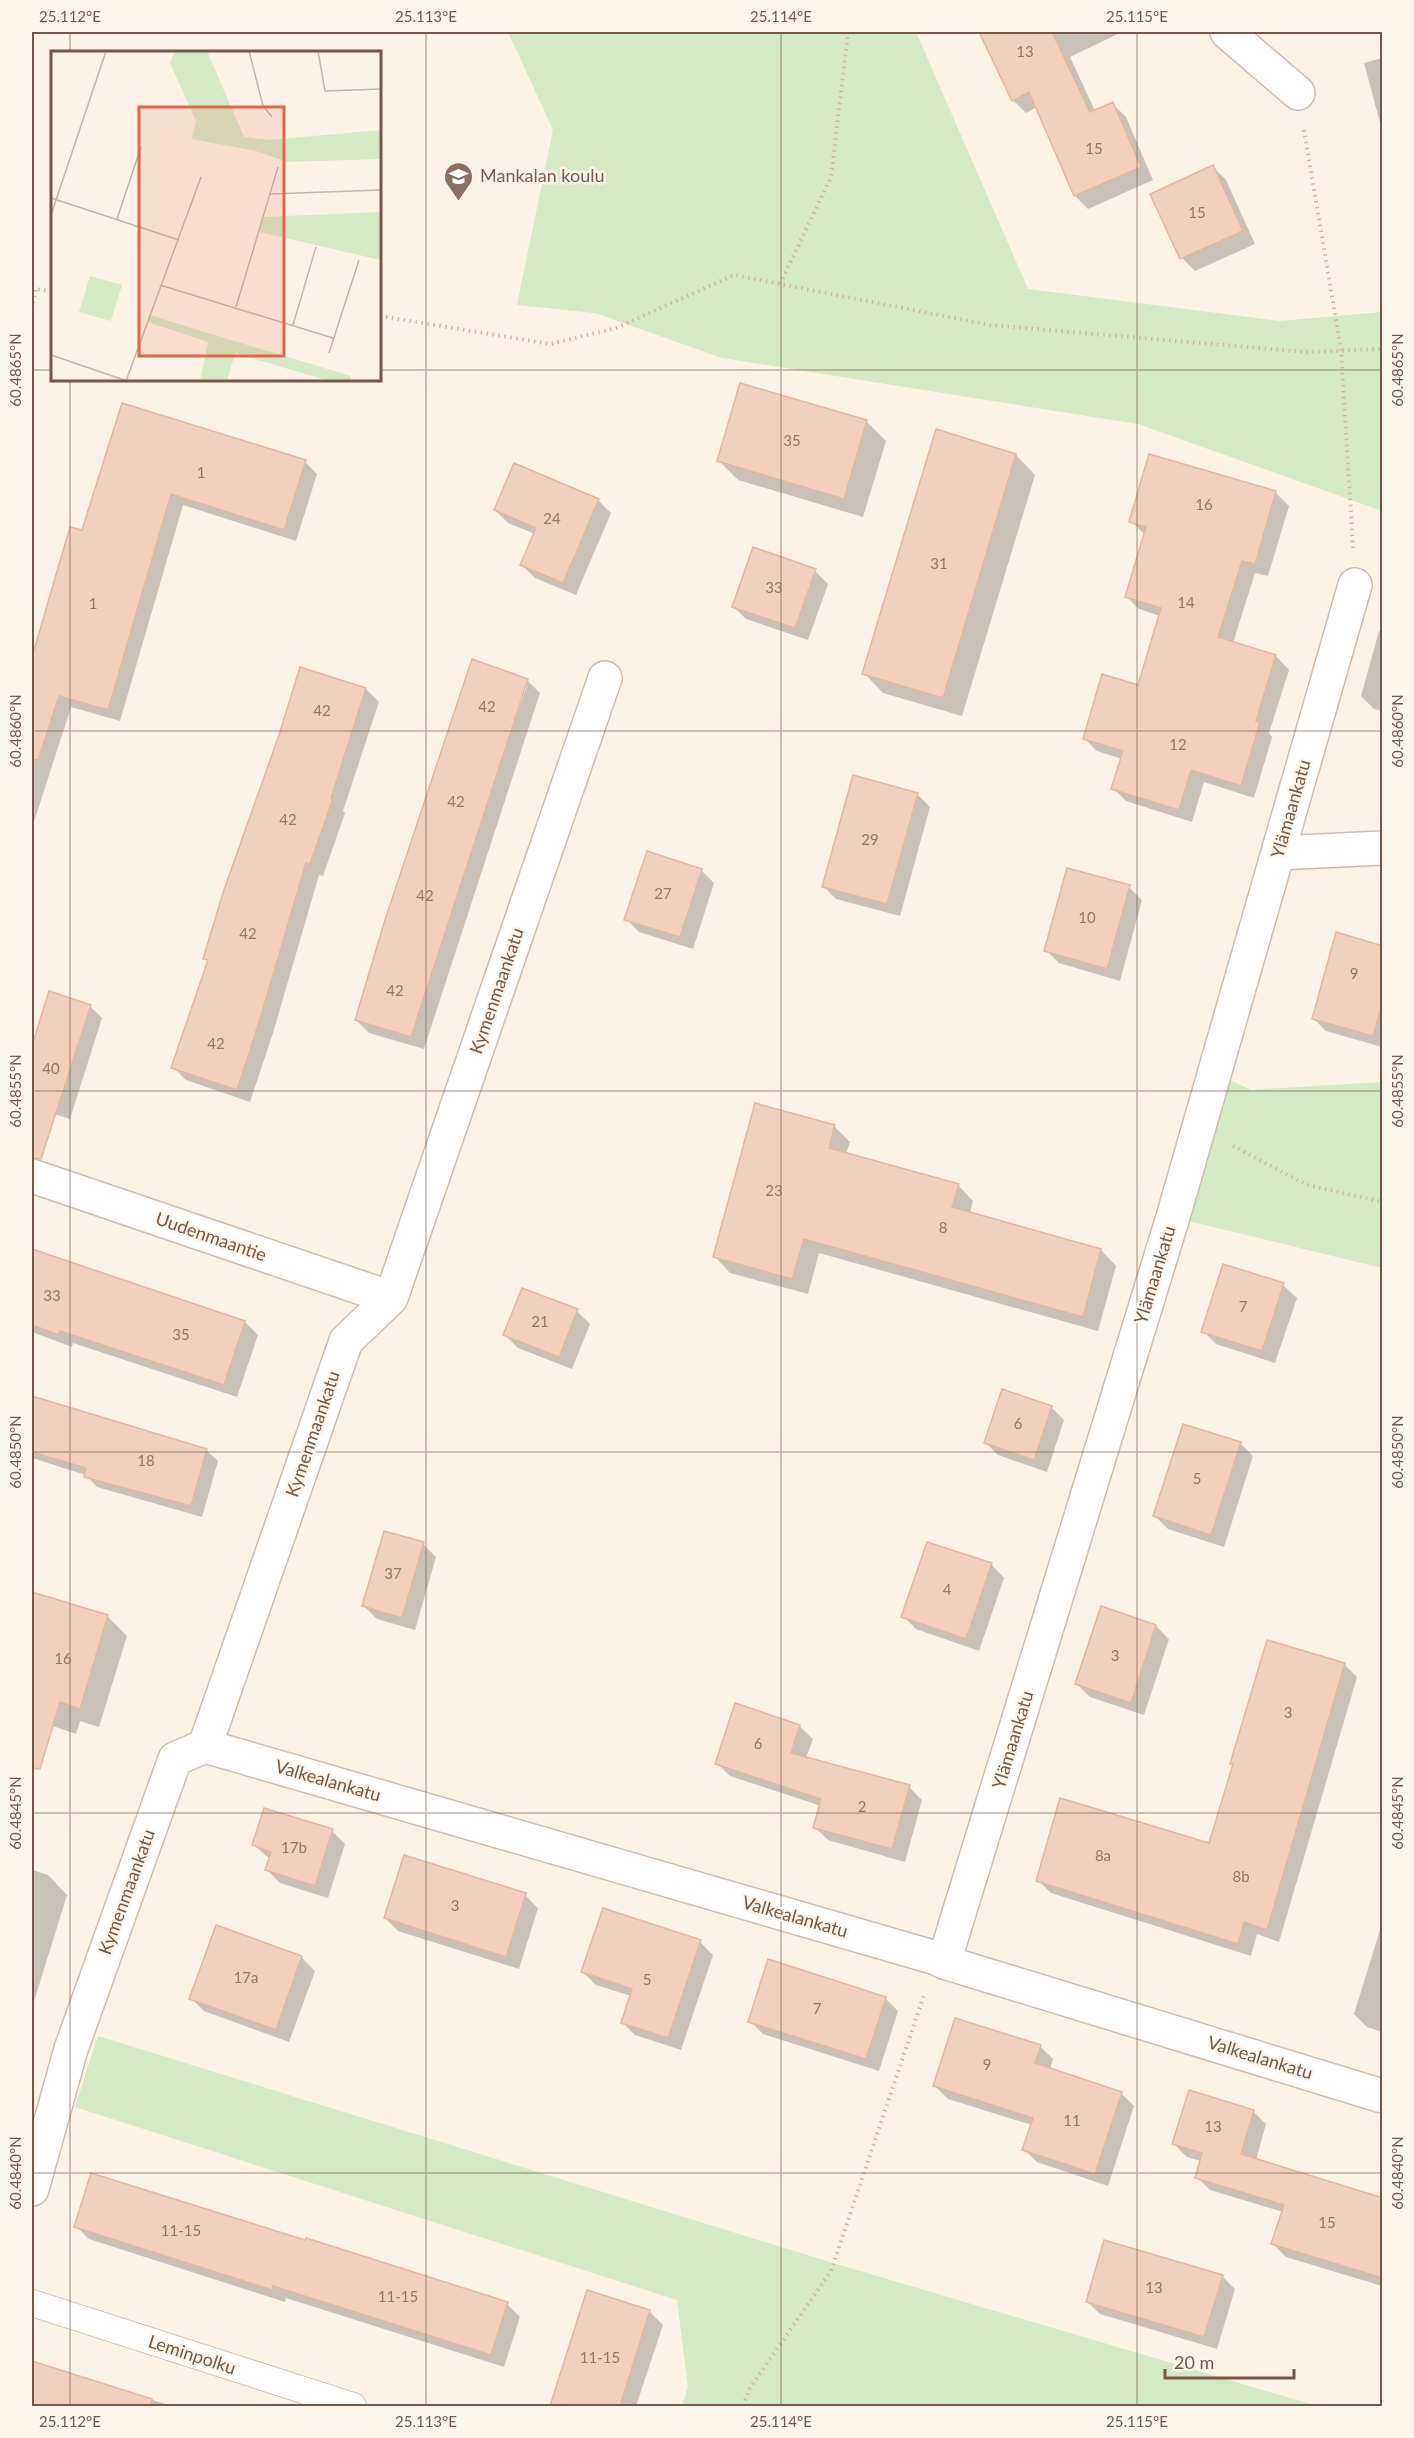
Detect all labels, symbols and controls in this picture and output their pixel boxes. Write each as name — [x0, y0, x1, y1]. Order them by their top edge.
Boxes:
text: 25.112°E — [39, 7, 101, 25]
text: 25.113°E — [395, 7, 457, 25]
text: 25.114°E — [750, 7, 812, 25]
text: 25.115°E — [1106, 7, 1168, 25]
house number: 13 — [1016, 42, 1034, 60]
inset map — [51, 51, 381, 381]
house number: 15 — [1085, 139, 1103, 157]
school or university icon: Mankalan koulu — [443, 160, 475, 202]
place label: Mankalan koulu — [480, 164, 605, 186]
house number: 15 — [1188, 203, 1206, 221]
text: 60.4865°N — [6, 333, 24, 407]
text: 60.4865°N — [1388, 333, 1406, 407]
house number: 35 — [783, 431, 801, 449]
house number: 1 — [197, 463, 205, 481]
house number: 16 — [1195, 495, 1213, 513]
house number: 24 — [543, 509, 561, 527]
house number: 31 — [930, 554, 948, 572]
house number: 33 — [765, 578, 783, 596]
house number: 14 — [1177, 593, 1195, 611]
house number: 1 — [89, 594, 97, 612]
text: 60.4860°N — [6, 694, 24, 768]
text: 60.4860°N — [1388, 694, 1406, 768]
house number: 42 — [478, 697, 496, 715]
house number: 42 — [313, 701, 331, 719]
house number: 12 — [1169, 735, 1187, 753]
street label: Ylämaankatu — [1265, 757, 1315, 861]
house number: 42 — [447, 792, 465, 810]
house number: 42 — [279, 810, 297, 828]
house number: 29 — [861, 830, 879, 848]
house number: 27 — [654, 884, 672, 902]
house number: 42 — [416, 886, 434, 904]
house number: 10 — [1078, 908, 1096, 926]
house number: 42 — [239, 924, 257, 942]
street label: Kymenmaankatu — [464, 925, 528, 1057]
house number: 9 — [1350, 964, 1358, 982]
house number: 42 — [386, 981, 404, 999]
house number: 42 — [207, 1034, 225, 1052]
text: 60.4855°N — [6, 1054, 24, 1128]
text: 60.4855°N — [1388, 1054, 1406, 1128]
house number: 40 — [42, 1059, 60, 1077]
house number: 23 — [765, 1181, 783, 1199]
street label: Uudenmaantie — [153, 1207, 270, 1265]
house number: 8 — [939, 1218, 947, 1236]
street label: Ylämaankatu — [1129, 1223, 1179, 1326]
house number: 33 — [43, 1286, 61, 1304]
house number: 7 — [1239, 1297, 1248, 1315]
house number: 21 — [531, 1312, 549, 1330]
house number: 35 — [172, 1325, 190, 1343]
street label: Kymenmaankatu — [280, 1368, 344, 1500]
house number: 6 — [1014, 1414, 1023, 1432]
text: 60.4850°N — [6, 1415, 24, 1489]
text: 60.4850°N — [1388, 1415, 1406, 1489]
house number: 18 — [137, 1451, 155, 1469]
house number: 5 — [1193, 1469, 1201, 1487]
house number: 37 — [384, 1564, 402, 1582]
house number: 4 — [943, 1580, 952, 1598]
house number: 3 — [1111, 1646, 1119, 1664]
house number: 16 — [54, 1649, 72, 1667]
street label: Ylämaankatu — [987, 1688, 1037, 1791]
house number: 3 — [1284, 1703, 1292, 1721]
house number: 6 — [754, 1734, 763, 1752]
street label: Valkealankatu — [273, 1754, 384, 1806]
text: 60.4845°N — [6, 1776, 24, 1850]
text: 60.4845°N — [1388, 1776, 1406, 1850]
house number: 2 — [858, 1797, 866, 1815]
street label: Kymenmaankatu — [93, 1826, 159, 1957]
house number: 17b — [281, 1838, 307, 1856]
house number: 8a — [1095, 1846, 1111, 1864]
house number: 8b — [1232, 1867, 1250, 1885]
street label: Valkealankatu — [740, 1890, 851, 1942]
house number: 3 — [451, 1896, 459, 1914]
house number: 17a — [234, 1968, 258, 1986]
house number: 5 — [643, 1970, 651, 1988]
house number: 7 — [813, 1999, 822, 2017]
street label: Valkealankatu — [1205, 2031, 1316, 2083]
house number: 9 — [983, 2055, 991, 2073]
house number: 11 — [1063, 2111, 1081, 2129]
house number: 13 — [1204, 2117, 1222, 2135]
text: 60.4840°N — [6, 2136, 24, 2210]
text: 60.4840°N — [1388, 2136, 1406, 2210]
house number: 15 — [1318, 2213, 1336, 2231]
house number: 11-15 — [161, 2221, 201, 2239]
house number: 13 — [1145, 2278, 1163, 2296]
house number: 11-15 — [378, 2287, 418, 2305]
street label: Leminpolku — [146, 2330, 239, 2379]
scale bar — [1165, 2342, 1294, 2380]
house number: 11-15 — [580, 2348, 620, 2366]
text: 20 m — [1174, 2351, 1214, 2373]
text: 25.112°E — [39, 2412, 101, 2430]
text: 25.113°E — [395, 2412, 457, 2430]
text: 25.114°E — [750, 2412, 812, 2430]
text: 25.115°E — [1106, 2412, 1168, 2430]

